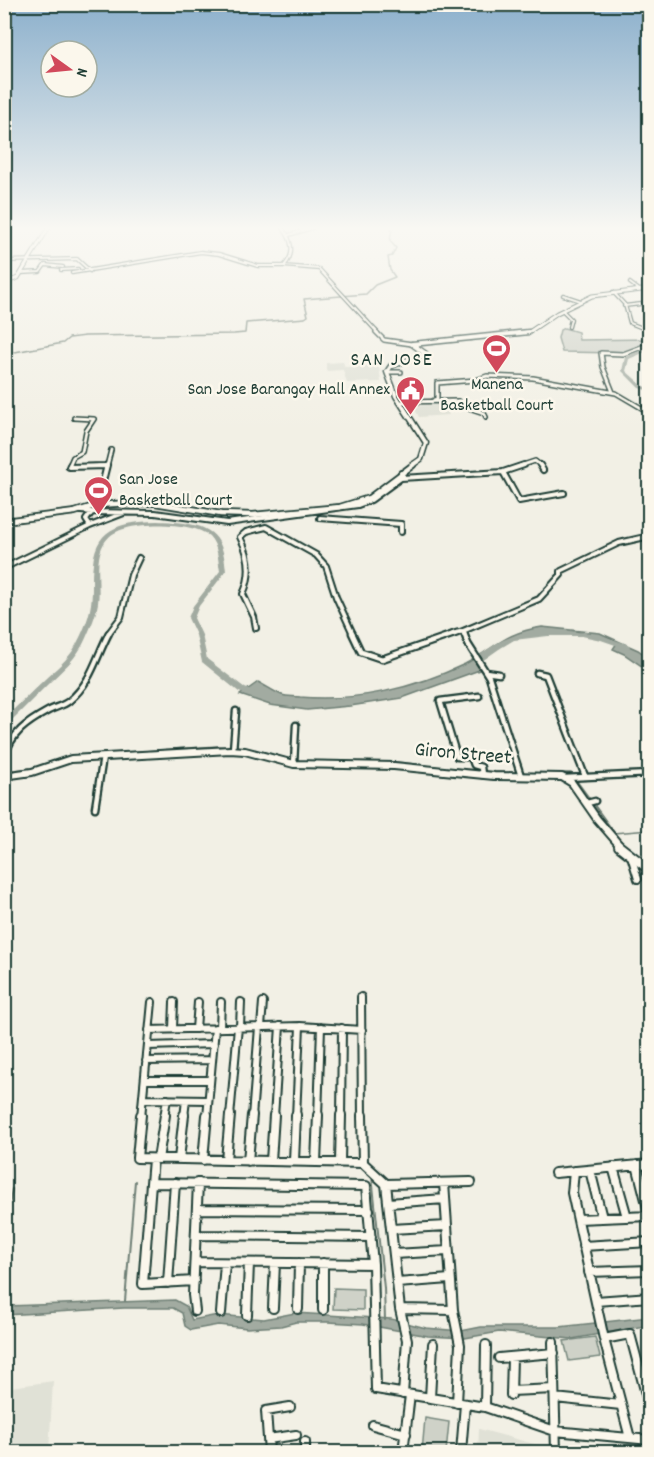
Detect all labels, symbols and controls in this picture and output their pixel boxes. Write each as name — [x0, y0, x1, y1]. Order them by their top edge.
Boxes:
north arrow — [39, 39, 99, 99]
text: N — [69, 65, 93, 79]
sports icon: Manena Basketball Court — [481, 332, 513, 374]
district label: SAN JOSE — [351, 347, 433, 375]
place label: Manena Basketball Court — [440, 373, 554, 419]
public building icon: San Jose Barangay Hall Annex — [395, 374, 427, 416]
place label: San Jose Barangay Hall Annex — [187, 378, 390, 403]
place label: San Jose Basketball Court — [119, 468, 233, 514]
sports icon: San Jose Basketball Court — [82, 474, 114, 516]
street label: Giron Street — [413, 736, 513, 774]

